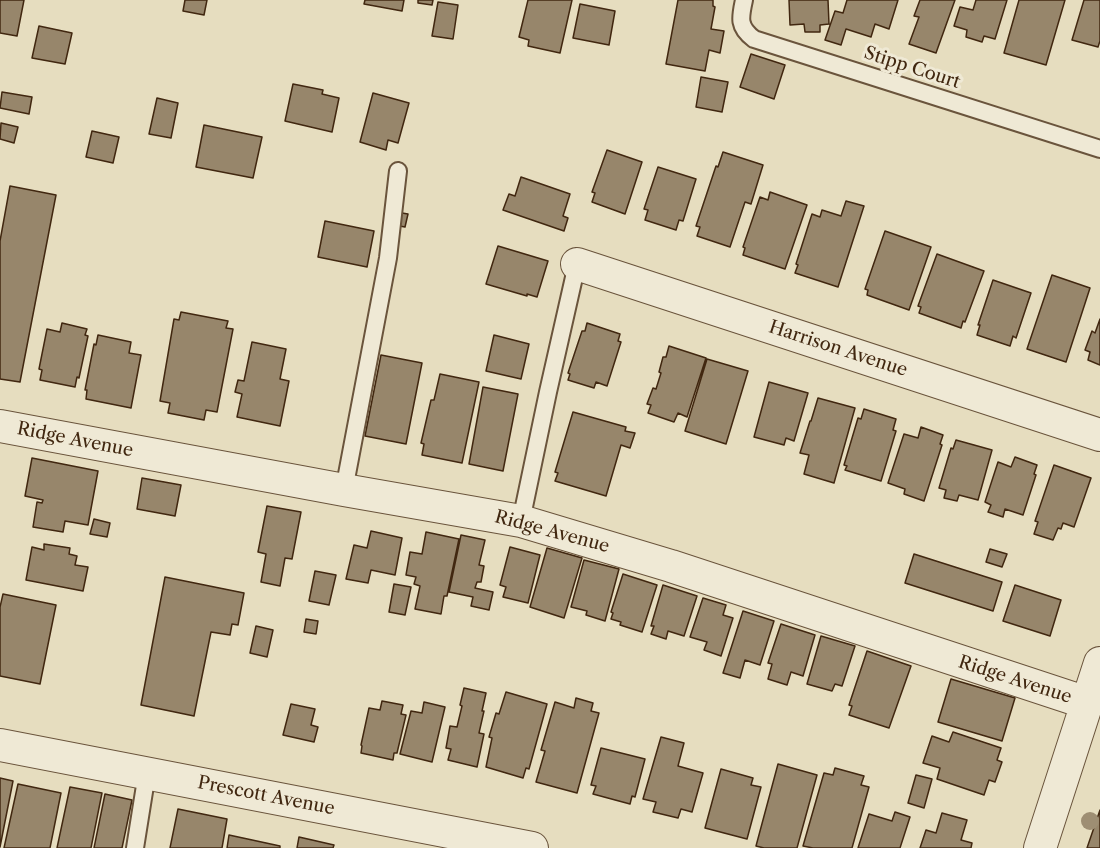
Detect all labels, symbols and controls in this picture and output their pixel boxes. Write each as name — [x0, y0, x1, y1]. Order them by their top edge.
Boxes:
street label: Stipp Court — [861, 42, 963, 94]
street label: Harrison Avenue — [766, 316, 910, 382]
street label: Ridge Avenue — [15, 418, 135, 462]
street label: Ridge Avenue — [492, 506, 612, 558]
street label: Ridge Avenue — [956, 652, 1074, 708]
street label: Prescott Avenue — [196, 772, 336, 820]

